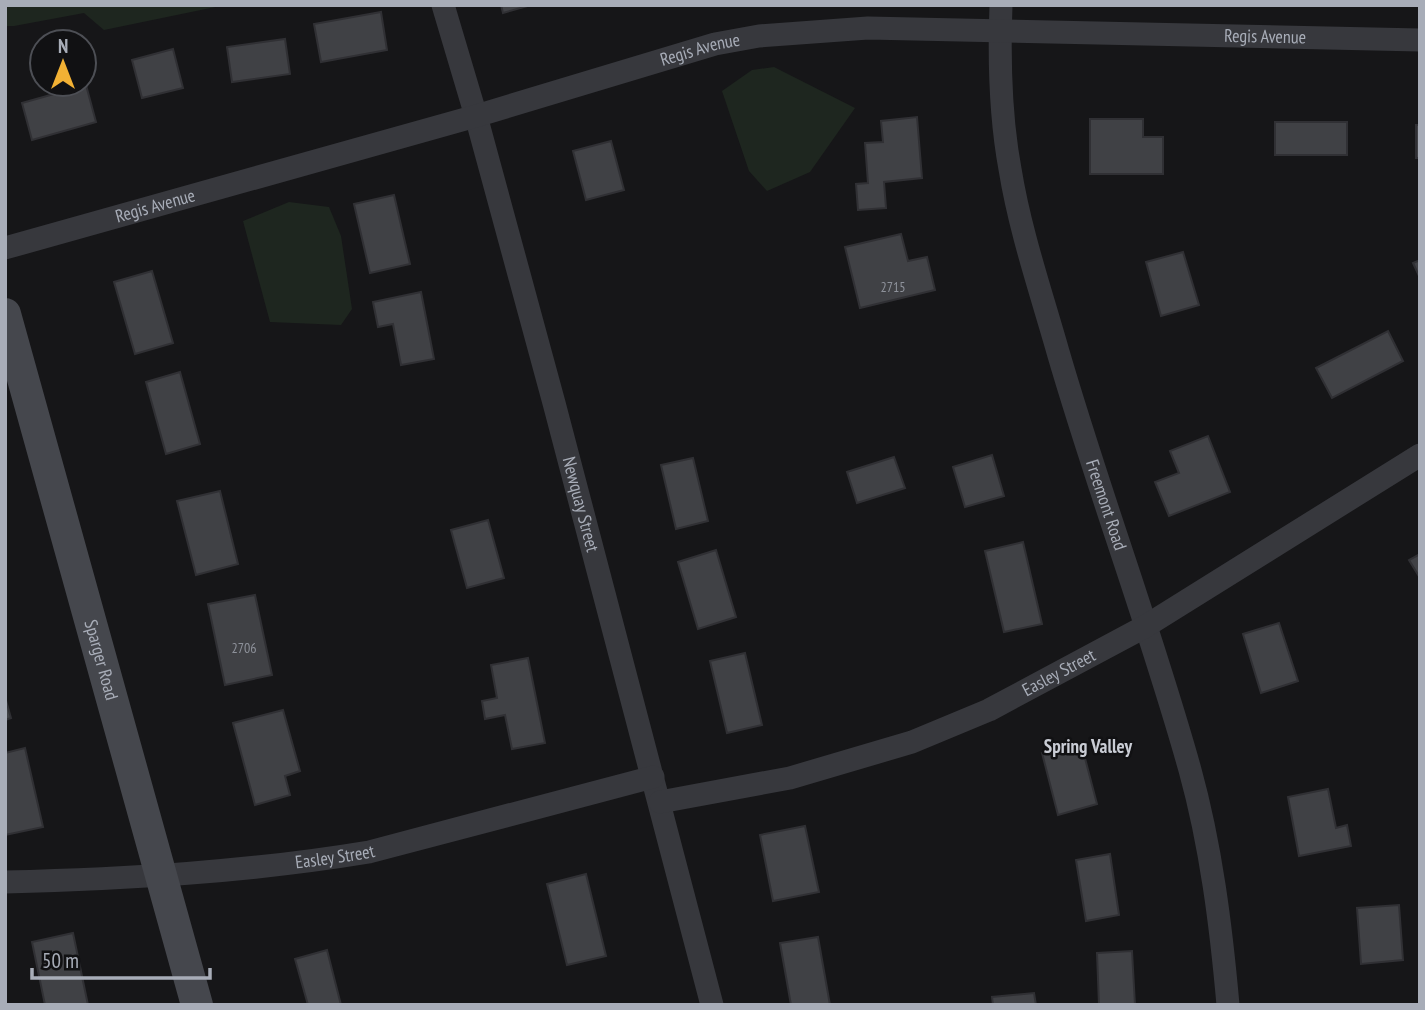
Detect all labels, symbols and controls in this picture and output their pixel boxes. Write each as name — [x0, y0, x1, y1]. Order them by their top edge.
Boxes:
street label: Regis Avenue — [1224, 24, 1306, 49]
north arrow — [28, 28, 98, 98]
street label: Regis Avenue — [657, 28, 742, 71]
text: N — [58, 34, 68, 58]
street label: Regis Avenue — [113, 183, 198, 228]
house number: 2715 — [880, 278, 906, 296]
street label: Newquay Street — [558, 454, 605, 554]
street label: Freemont Road — [1081, 456, 1132, 553]
street label: Sparger Road — [79, 617, 124, 703]
house number: 2706 — [231, 639, 257, 657]
street label: Easley Street — [1018, 643, 1099, 701]
district label: Spring Valley — [1044, 734, 1133, 758]
street label: Easley Street — [294, 839, 377, 874]
scale bar — [32, 936, 210, 980]
text: 50 m — [42, 947, 79, 974]

